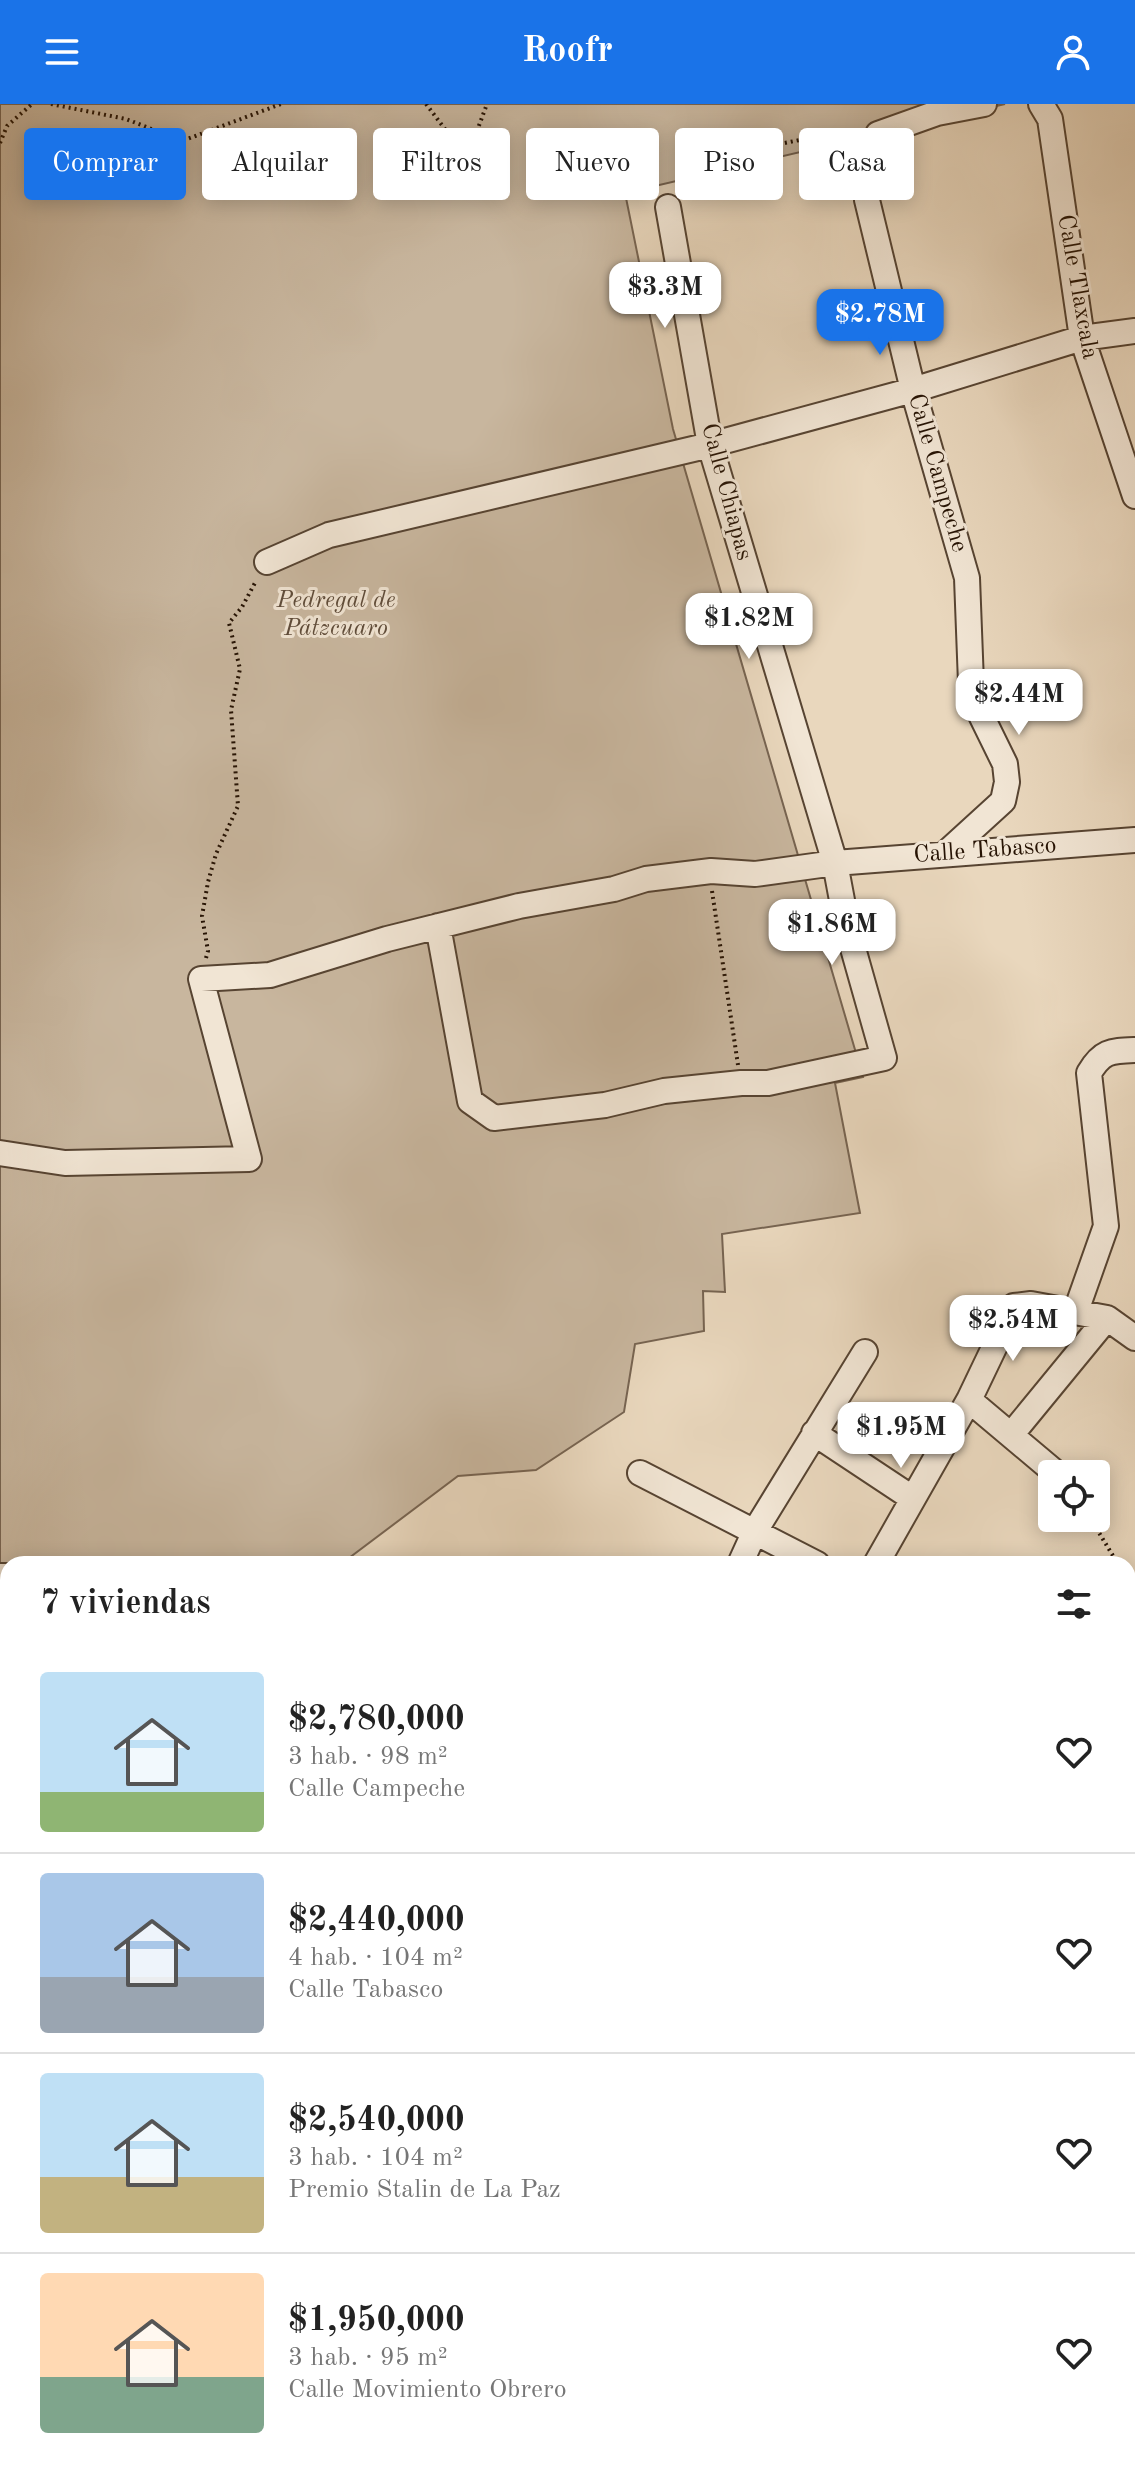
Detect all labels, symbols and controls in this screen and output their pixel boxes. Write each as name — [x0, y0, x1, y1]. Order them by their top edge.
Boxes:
icon: menu — [40, 30, 84, 74]
icon: person — [1051, 30, 1095, 74]
text: Roofr — [522, 34, 613, 70]
chip: Comprar — [24, 128, 186, 200]
chip: Alquilar — [202, 128, 357, 200]
chip: Filtros — [373, 128, 510, 200]
chip: Nuevo — [526, 128, 659, 200]
chip: Piso — [675, 128, 783, 200]
chip: Casa — [799, 128, 914, 200]
street label: Calle Tlaxcala — [1052, 213, 1102, 361]
pin: $3.3M — [609, 262, 721, 330]
text: $3.3M — [627, 275, 703, 301]
pin: $2.78M — [815, 289, 945, 357]
text: $2.78M — [835, 302, 925, 328]
street label: Calle Campeche — [903, 391, 971, 555]
street label: Calle Chiapas — [696, 421, 756, 563]
park label: Pedregal de Pátzcuaro — [275, 589, 396, 641]
pin: $1.82M — [684, 593, 814, 661]
text: $1.82M — [704, 606, 794, 632]
pin: $2.44M — [954, 669, 1084, 737]
text: $2.44M — [974, 682, 1064, 708]
street label: Calle Tabasco — [913, 834, 1057, 868]
pin: $1.86M — [767, 899, 897, 967]
text: $1.86M — [787, 912, 877, 938]
pin: $2.54M — [948, 1295, 1078, 1363]
text: $2.54M — [968, 1308, 1058, 1334]
pin: $1.95M — [836, 1402, 966, 1470]
text: $1.95M — [856, 1415, 946, 1441]
map controls — [1038, 1460, 1110, 1532]
button: locate — [1038, 1460, 1110, 1532]
icon: filters — [1052, 1582, 1096, 1626]
text: 7 viviendas — [40, 1587, 211, 1621]
text: $2,780,000 — [288, 1703, 465, 1737]
icon: home — [104, 1704, 200, 1800]
icon: heart — [1052, 1730, 1096, 1774]
text: 3 hab. · 98 m² — [288, 1744, 448, 1770]
text: Calle Campeche — [288, 1776, 465, 1802]
text: $2,440,000 — [288, 1904, 465, 1938]
icon: home — [104, 1905, 200, 2001]
icon: heart — [1052, 1931, 1096, 1975]
text: 4 hab. · 104 m² — [288, 1945, 463, 1971]
text: Calle Tabasco — [288, 1977, 443, 2003]
text: $2,540,000 — [288, 2104, 465, 2138]
icon: home — [104, 2105, 200, 2201]
icon: heart — [1052, 2131, 1096, 2175]
text: 3 hab. · 104 m² — [288, 2145, 463, 2171]
text: Premio Stalin de La Paz — [288, 2177, 561, 2203]
text: $1,950,000 — [288, 2304, 465, 2338]
icon: home — [104, 2305, 200, 2401]
icon: heart — [1052, 2331, 1096, 2375]
text: 3 hab. · 95 m² — [288, 2345, 448, 2371]
text: Calle Movimiento Obrero — [288, 2377, 567, 2403]

